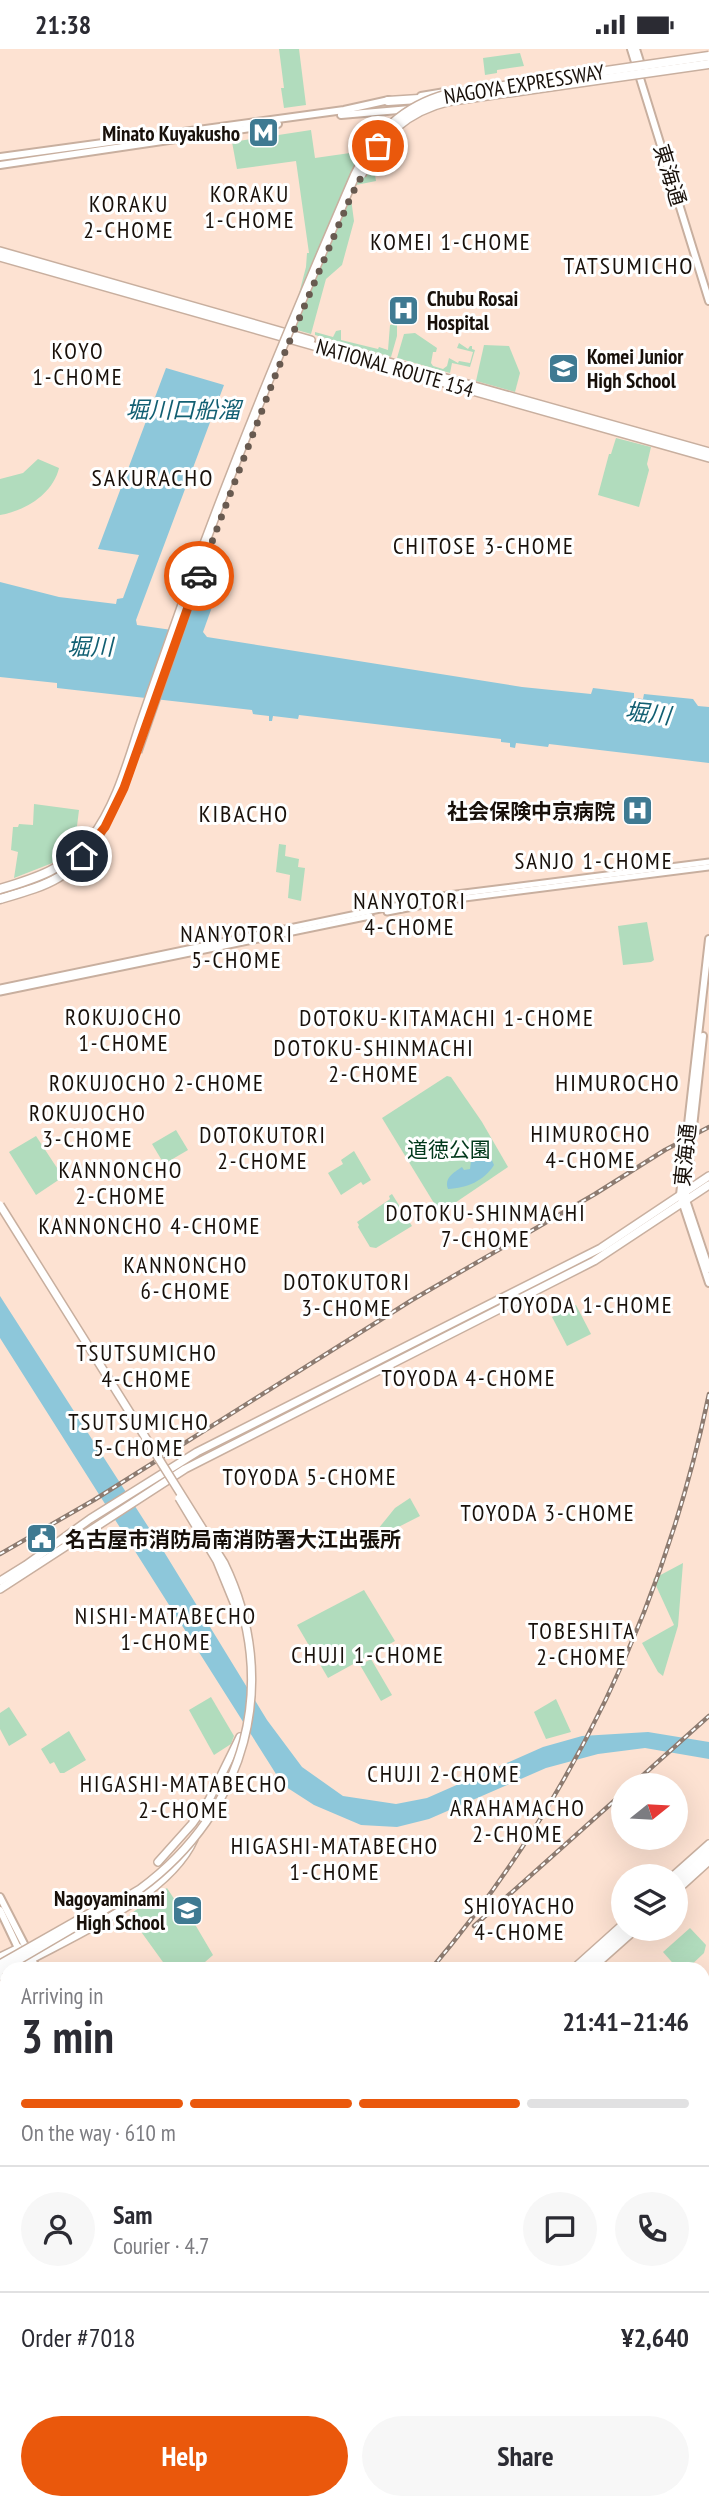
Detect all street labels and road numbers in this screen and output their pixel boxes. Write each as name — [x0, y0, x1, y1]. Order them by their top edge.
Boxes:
street label: NAGOYA EXPRESSWAY — [442, 58, 606, 110]
street label: 東海通 — [648, 141, 692, 209]
street label: NATIONAL ROUTE 154 — [313, 333, 477, 404]
street label: 東海通 — [668, 1122, 702, 1188]

